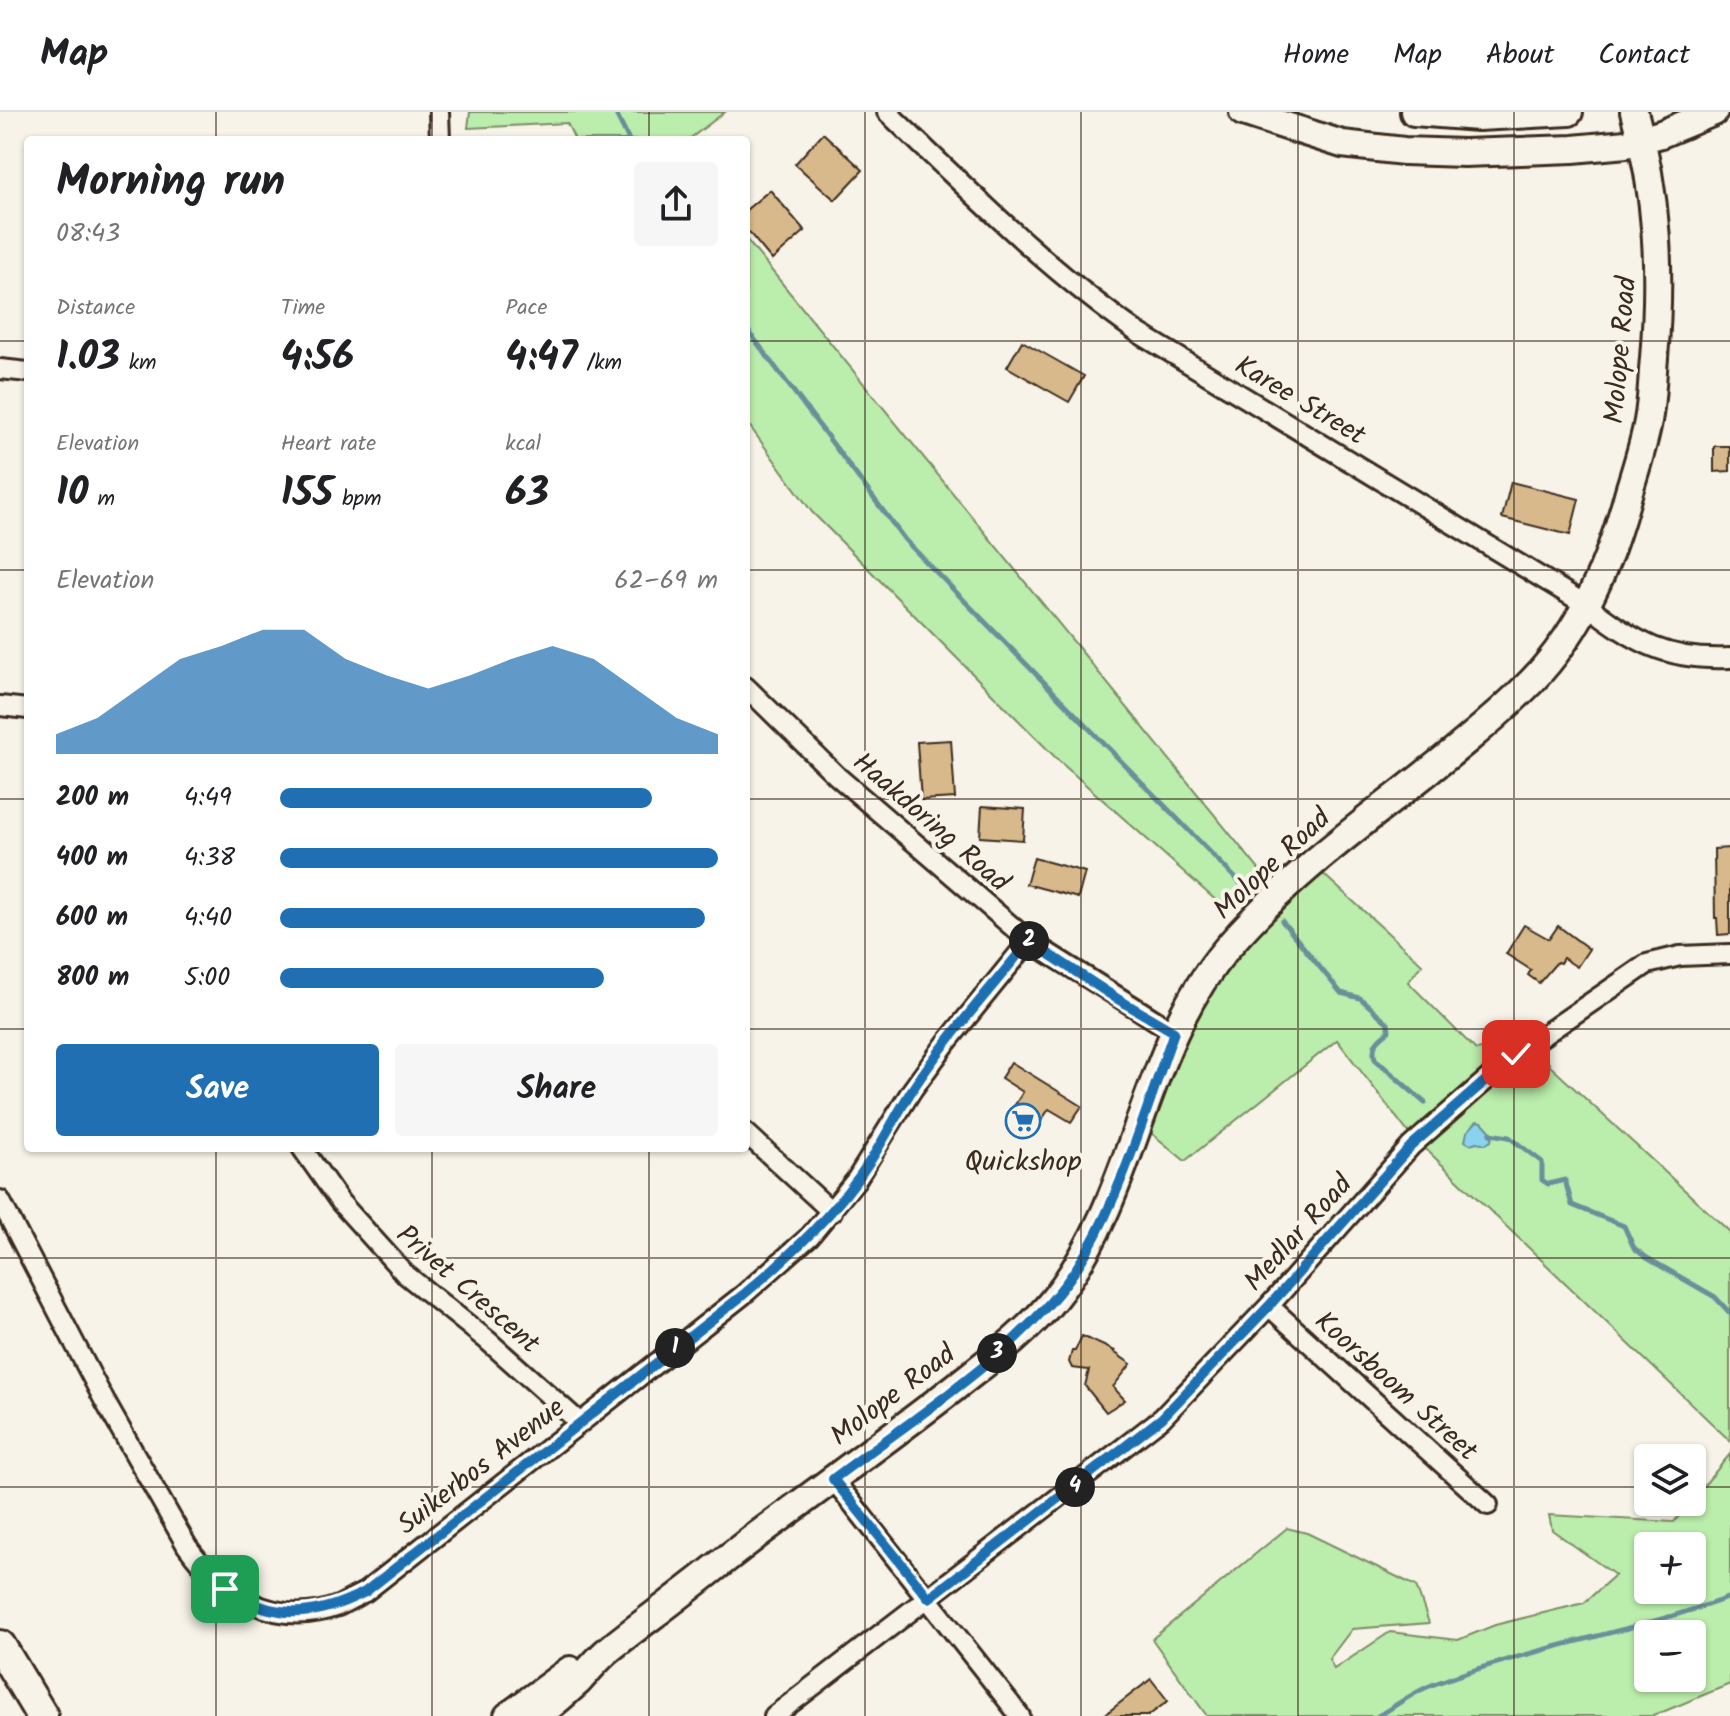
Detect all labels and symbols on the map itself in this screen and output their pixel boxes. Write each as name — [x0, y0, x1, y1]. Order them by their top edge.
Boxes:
street label: Molope Road — [1593, 274, 1650, 426]
street label: Karee Street — [1225, 344, 1375, 459]
street label: Haakdoring Road — [842, 741, 1020, 905]
street label: Molope Road — [1203, 797, 1343, 932]
pin: 2 — [1009, 921, 1049, 961]
pin — [1482, 1020, 1550, 1088]
supermarket icon: Quickshop — [1004, 1102, 1042, 1140]
place label: Quickshop — [965, 1140, 1081, 1185]
street label: Medlar Road — [1234, 1164, 1365, 1303]
street label: Privet Crescent — [385, 1214, 551, 1366]
street label: Koorsboom Street — [1303, 1301, 1488, 1474]
pin: 1 — [655, 1328, 695, 1368]
street label: Molope Road — [821, 1333, 967, 1458]
pin: 3 — [977, 1333, 1017, 1373]
street label: Suikerbos Avenue — [388, 1387, 576, 1547]
pin: 4 — [1055, 1467, 1095, 1507]
pin — [191, 1555, 259, 1623]

